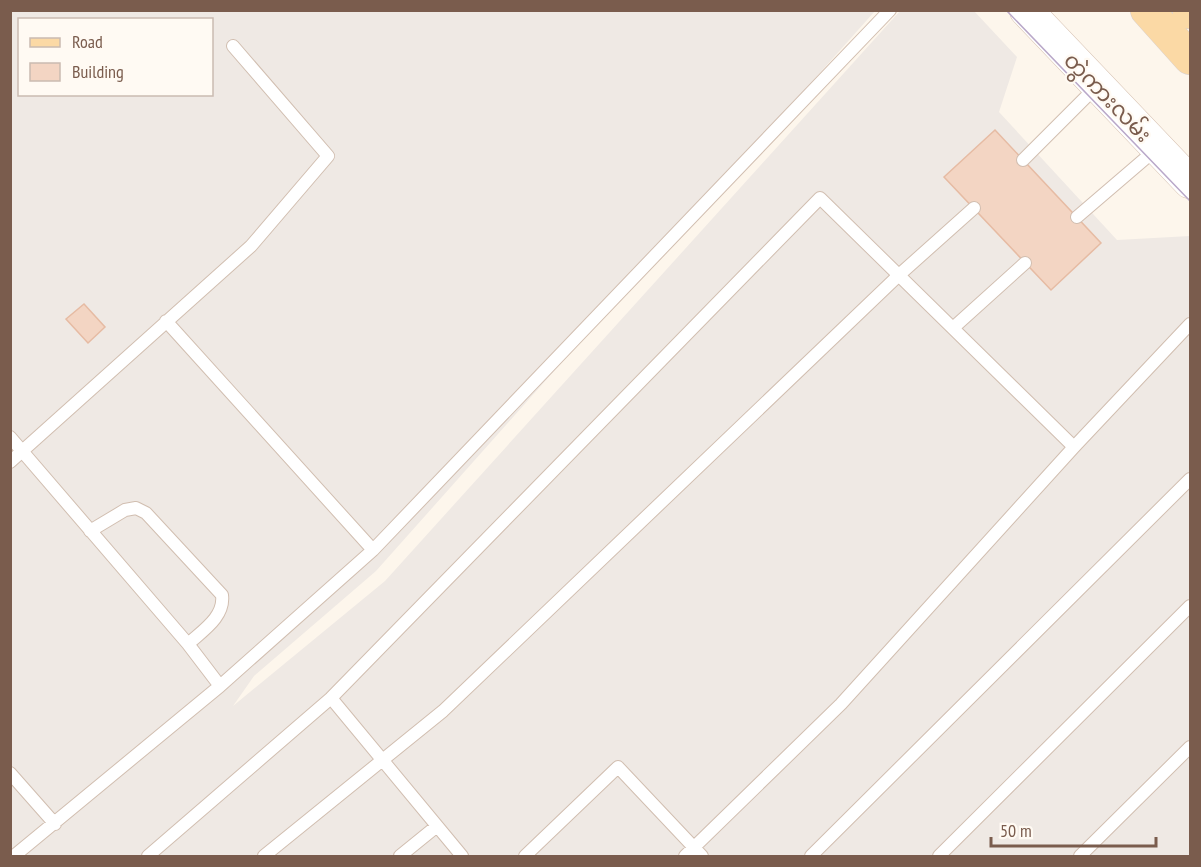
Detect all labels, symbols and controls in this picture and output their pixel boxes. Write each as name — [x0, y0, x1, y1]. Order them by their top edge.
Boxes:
legend — [18, 18, 213, 96]
text: Road — [72, 30, 103, 53]
street label: တွဲကားလမ်း — [1056, 45, 1159, 150]
text: Building — [72, 60, 124, 83]
scale bar — [991, 810, 1156, 848]
text: 50 m — [1000, 819, 1032, 842]

